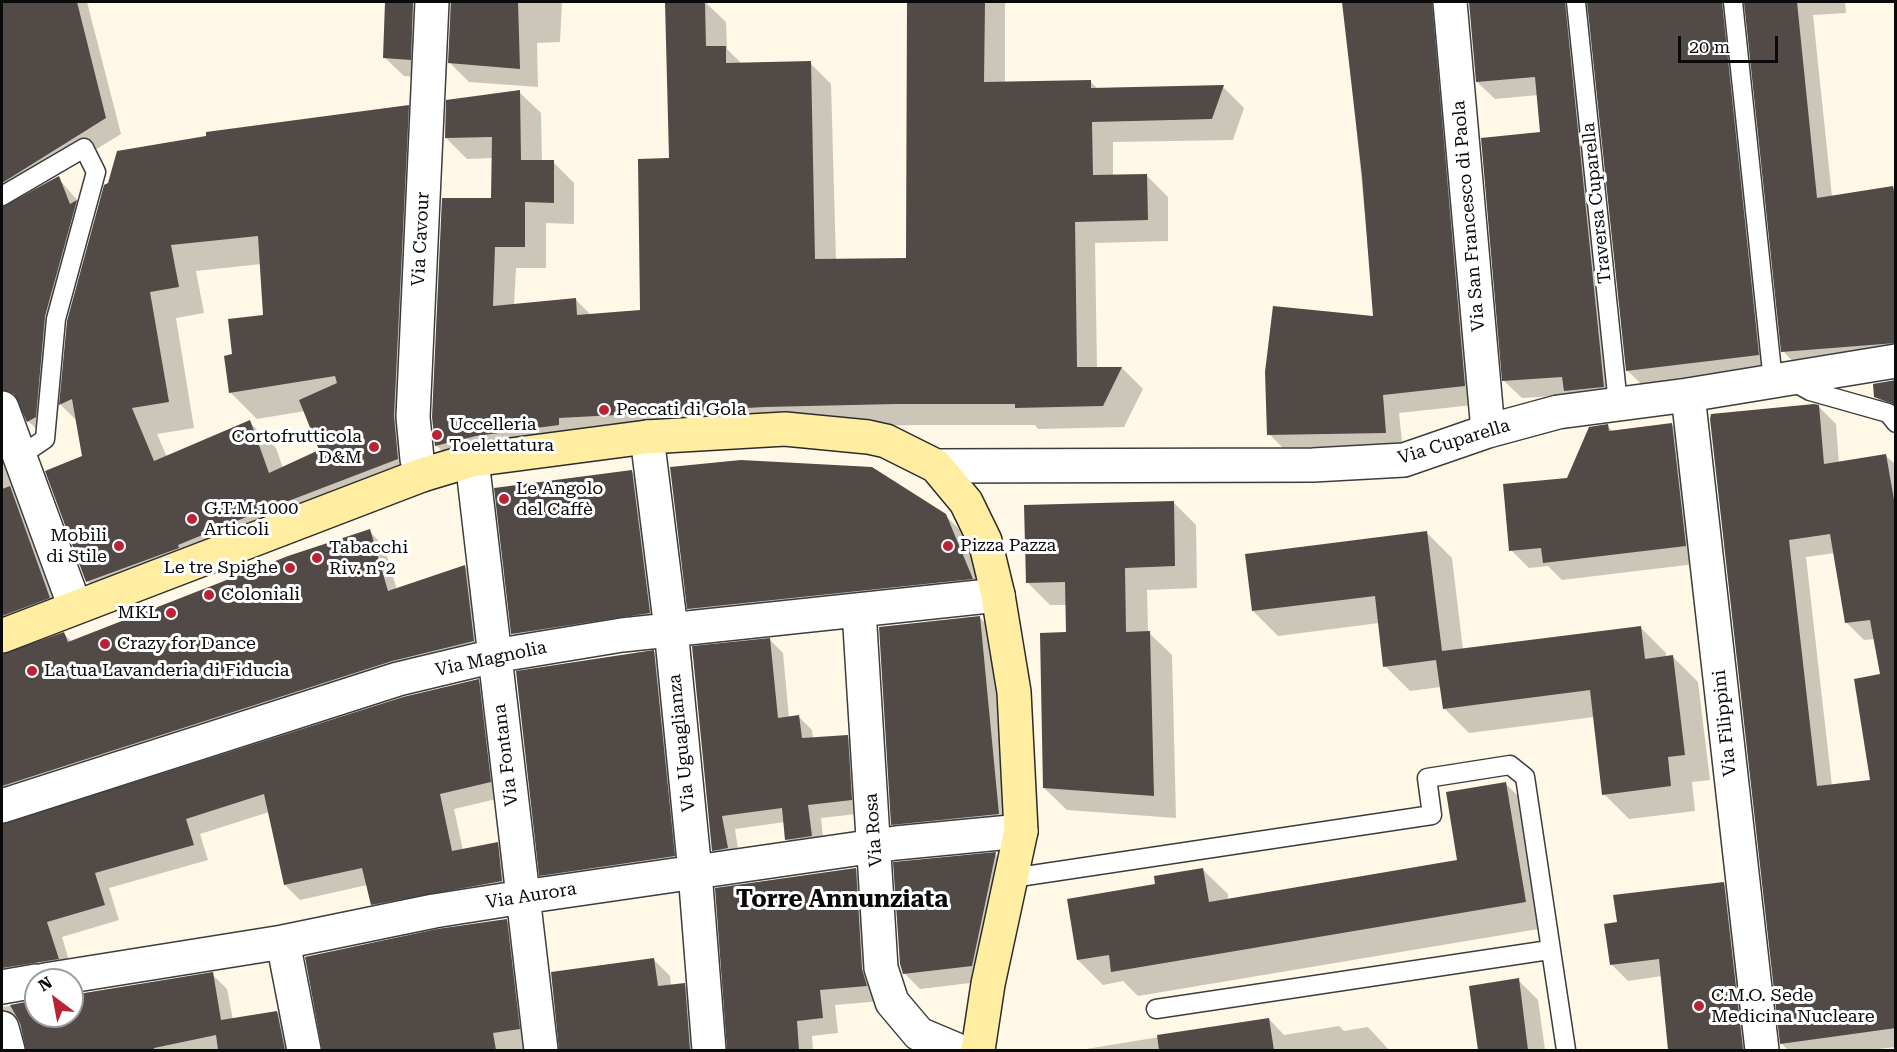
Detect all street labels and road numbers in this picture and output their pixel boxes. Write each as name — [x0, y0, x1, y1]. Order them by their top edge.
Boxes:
street label: Via San Francesco di Paola — [1448, 99, 1490, 333]
street label: Traversa Cuparella — [1578, 121, 1616, 285]
street label: Via Cavour — [408, 191, 434, 287]
street label: Via Cuparella — [1395, 415, 1513, 469]
street label: Via Magnolia — [433, 637, 549, 681]
street label: Via Filippini — [1709, 669, 1741, 777]
street label: Via Uguaglianza — [664, 673, 700, 813]
street label: Via Fontana — [489, 703, 523, 807]
street label: Via Rosa — [861, 792, 887, 868]
street label: Via Aurora — [484, 878, 578, 914]

